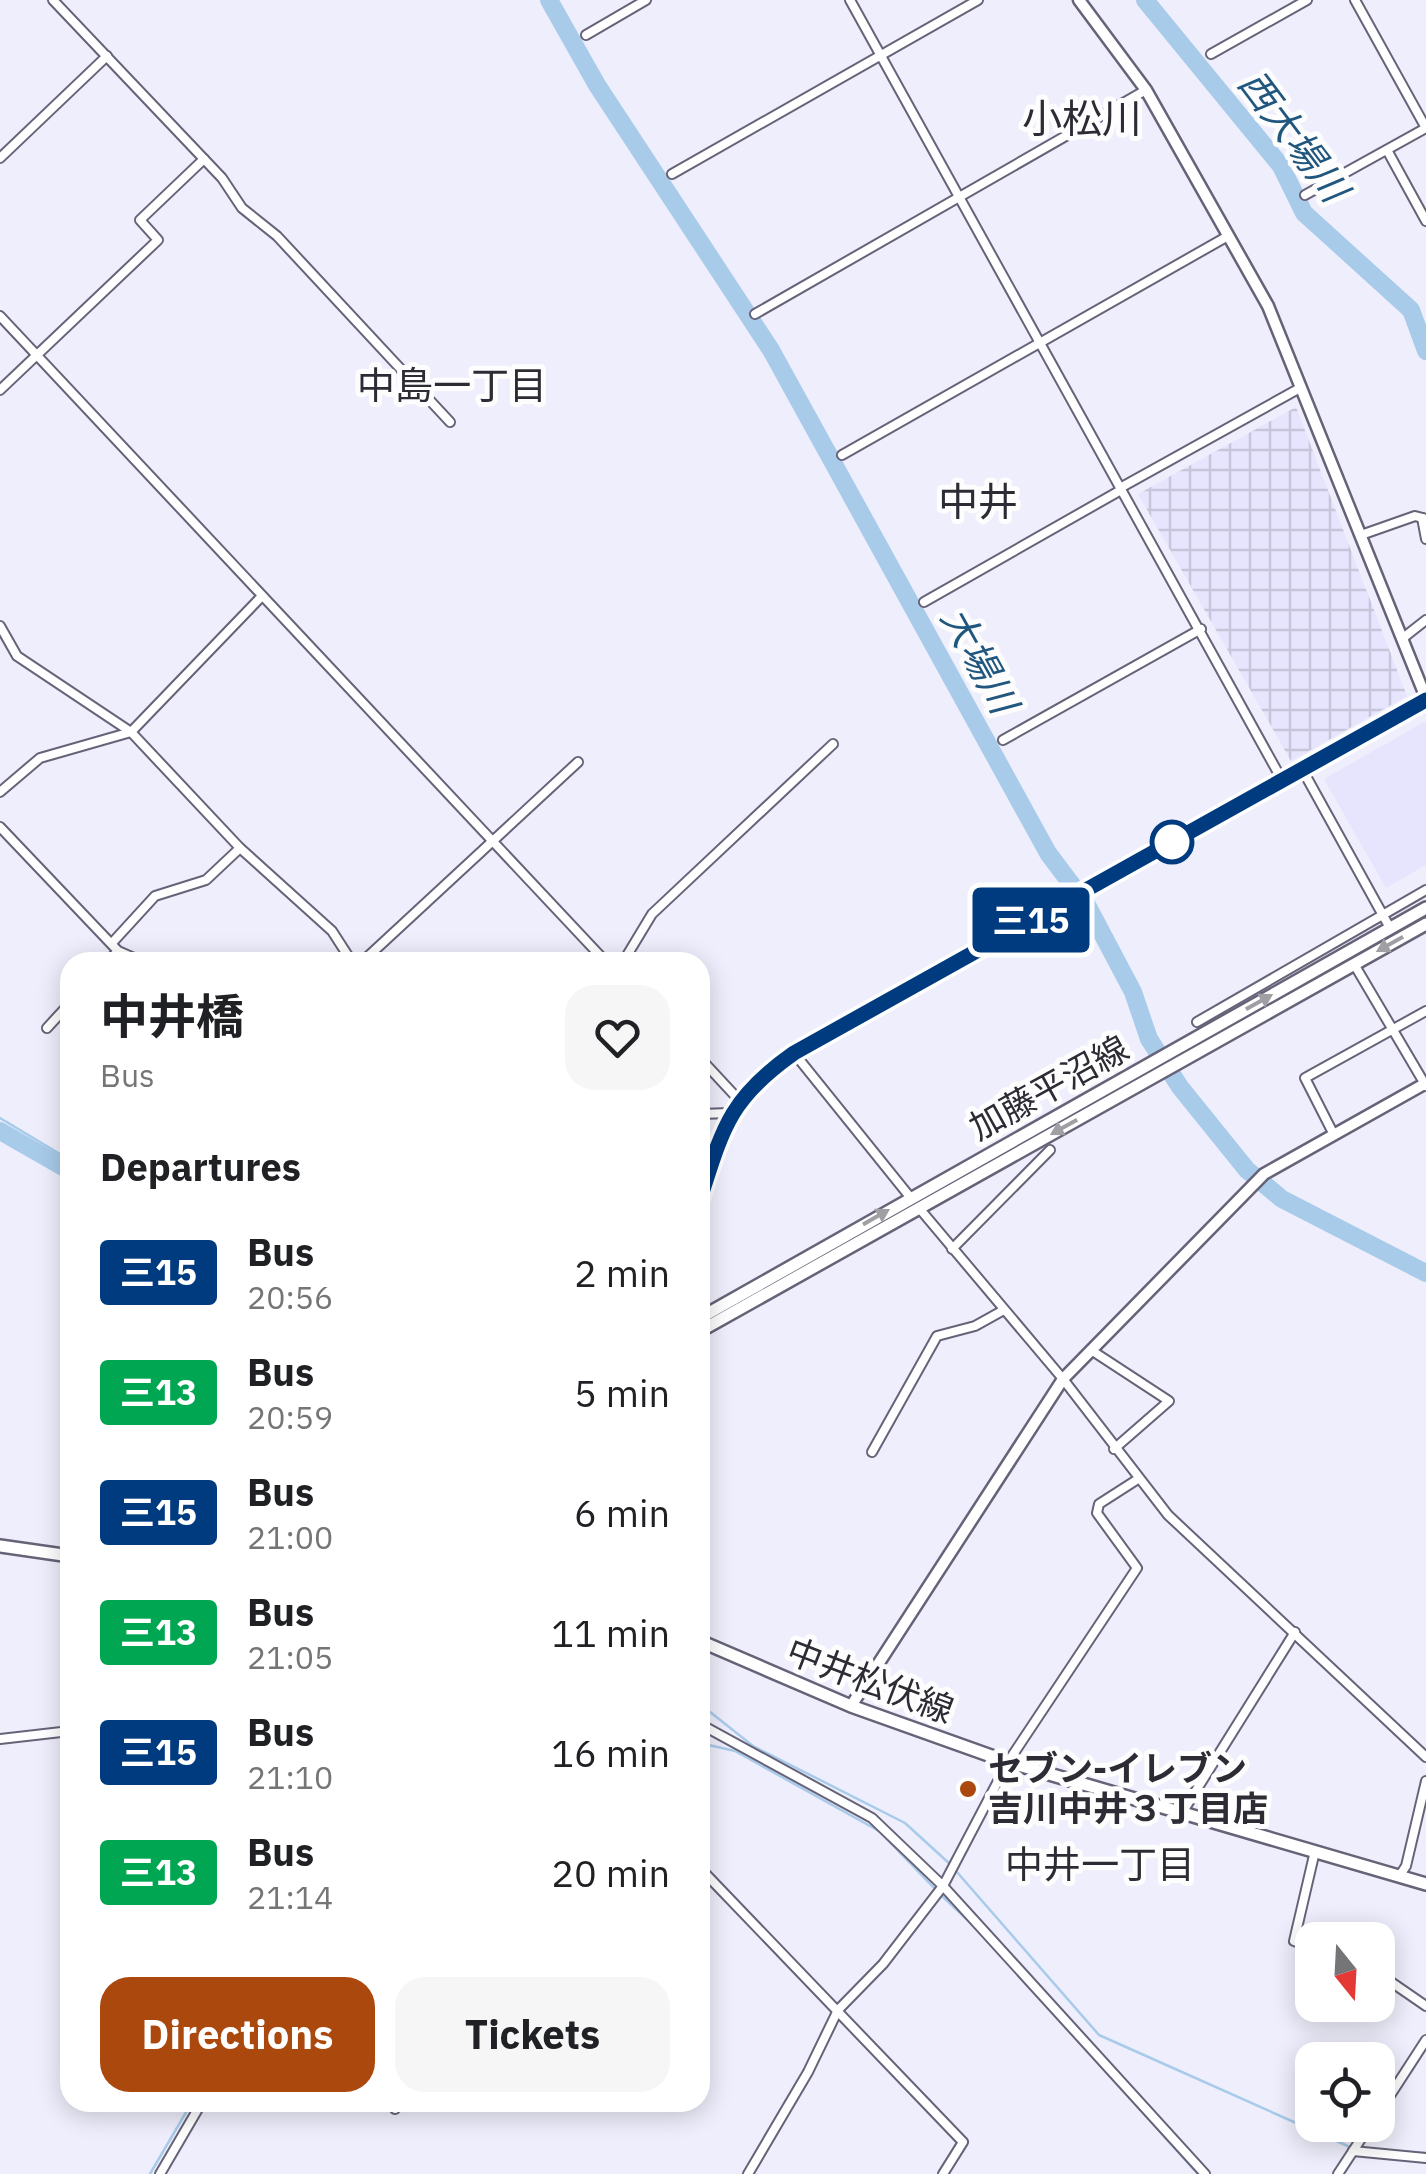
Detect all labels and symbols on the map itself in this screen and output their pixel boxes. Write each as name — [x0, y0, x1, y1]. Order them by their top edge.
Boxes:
water label: 西大場川 — [1229, 60, 1362, 214]
district label: 小松川 — [1022, 92, 1142, 144]
district label: 中島一丁目 — [357, 360, 547, 409]
district label: 中井 — [938, 475, 1018, 527]
water label: 大場川 — [931, 598, 1031, 724]
unlabelled marker — [1151, 821, 1193, 863]
line badge: 三15 — [974, 888, 1088, 952]
one-way arrow — [1376, 935, 1405, 952]
one-way arrow — [1245, 993, 1273, 1011]
street label: 加藤平沼線 — [961, 1025, 1136, 1150]
one-way arrow — [1050, 1117, 1078, 1135]
one-way arrow — [861, 1209, 890, 1226]
street label: 中井松伏線 — [780, 1627, 960, 1733]
place label: セブン-イレブン 吉川中井３丁目店 — [988, 1745, 1268, 1831]
marker: セブン-イレブン 吉川中井３丁目店 — [957, 1778, 979, 1800]
district label: 中井一丁目 — [1005, 1839, 1195, 1888]
north arrow — [1295, 1922, 1395, 2022]

